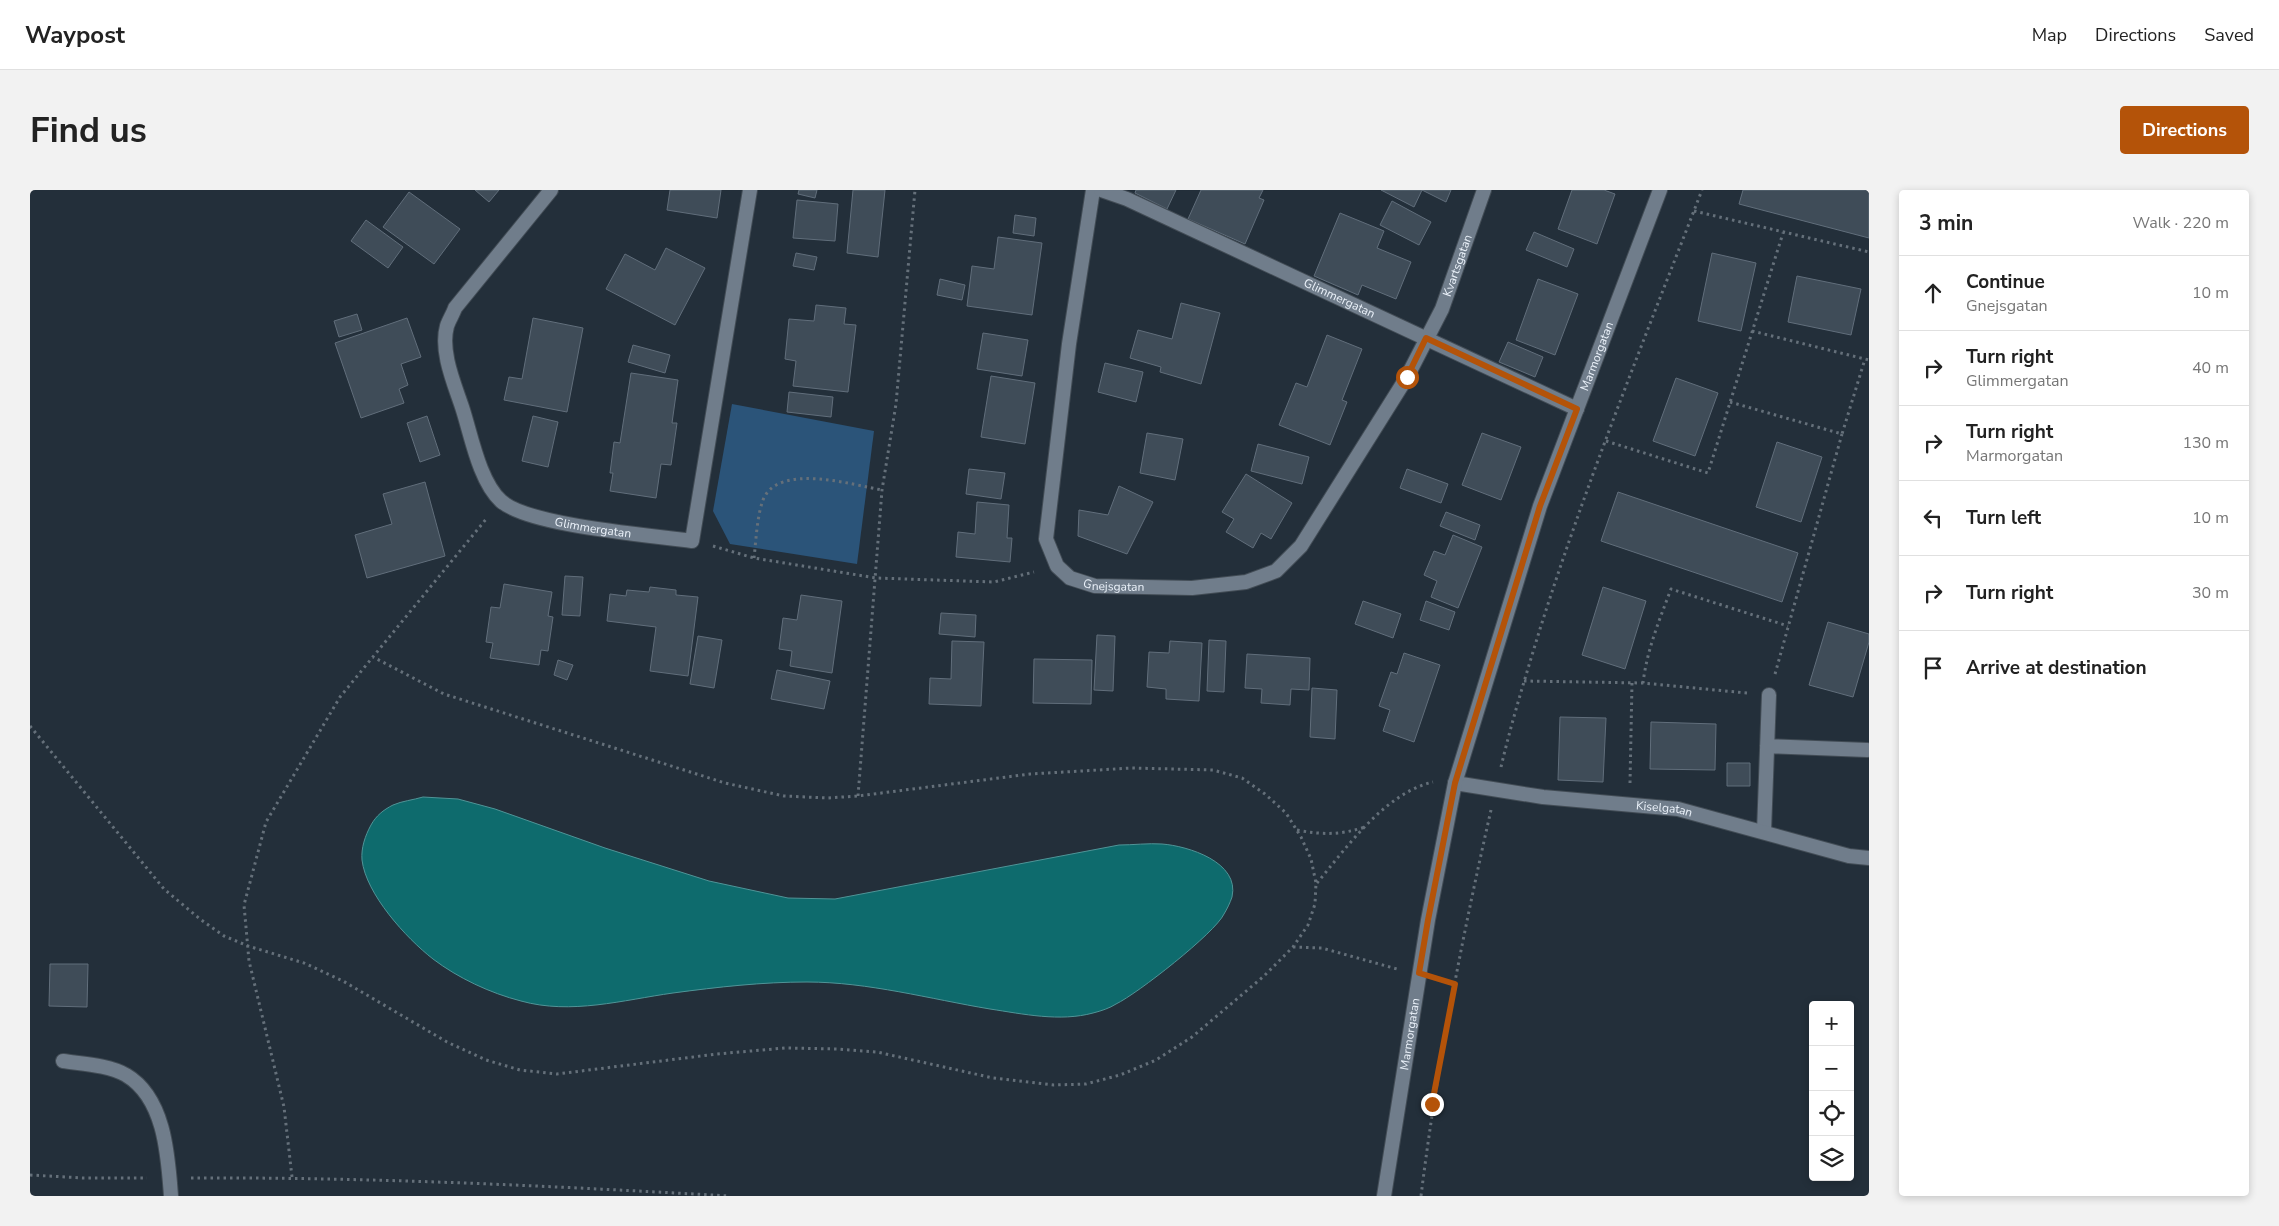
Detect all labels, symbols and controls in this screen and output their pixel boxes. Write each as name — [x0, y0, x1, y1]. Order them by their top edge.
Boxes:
text: Waypost — [25, 19, 125, 51]
text: Map — [2032, 23, 2067, 47]
text: Directions — [2095, 23, 2176, 47]
text: Saved — [2204, 23, 2254, 47]
button: Directions — [2120, 106, 2249, 154]
text: Find us — [30, 107, 147, 154]
text: 3 min — [1919, 209, 1973, 237]
text: Walk · 220 m — [2133, 212, 2229, 234]
street label: Kvartsgatan — [1439, 232, 1476, 299]
text: Continue — [1966, 269, 2045, 295]
street label: Glimmergatan — [1301, 275, 1378, 322]
icon: ahead — [1919, 279, 1947, 307]
text: 10 m — [2192, 282, 2229, 304]
text: Gnejsgatan — [1966, 295, 2048, 317]
street label: Marmorgatan — [1576, 319, 1617, 393]
text: Turn right — [1966, 344, 2053, 370]
icon: right — [1919, 354, 1947, 382]
text: 40 m — [2192, 357, 2229, 379]
route start — [1396, 366, 1419, 389]
text: Glimmergatan — [1966, 370, 2069, 392]
text: Turn right — [1966, 419, 2053, 445]
icon: right — [1919, 429, 1947, 457]
text: 130 m — [2182, 432, 2229, 454]
text: Marmorgatan — [1966, 445, 2063, 467]
icon: left — [1919, 504, 1947, 532]
text: Turn left — [1966, 505, 2041, 531]
text: 10 m — [2192, 507, 2229, 529]
street label: Glimmergatan — [553, 514, 632, 542]
street label: Gnejsgatan — [1081, 575, 1145, 595]
icon: right — [1919, 579, 1947, 607]
text: Turn right — [1966, 580, 2053, 606]
text: 30 m — [2192, 582, 2229, 604]
icon: arrive — [1919, 654, 1947, 682]
text: Arrive at destination — [1966, 655, 2147, 681]
street label: Kiselgatan — [1635, 797, 1694, 821]
street label: Marmorgatan — [1396, 997, 1423, 1071]
map controls — [1809, 1001, 1854, 1181]
button: + — [1809, 1001, 1854, 1046]
button: − — [1809, 1046, 1854, 1091]
button: locate — [1809, 1091, 1854, 1136]
route end — [1421, 1093, 1444, 1116]
button: layers — [1809, 1136, 1854, 1181]

